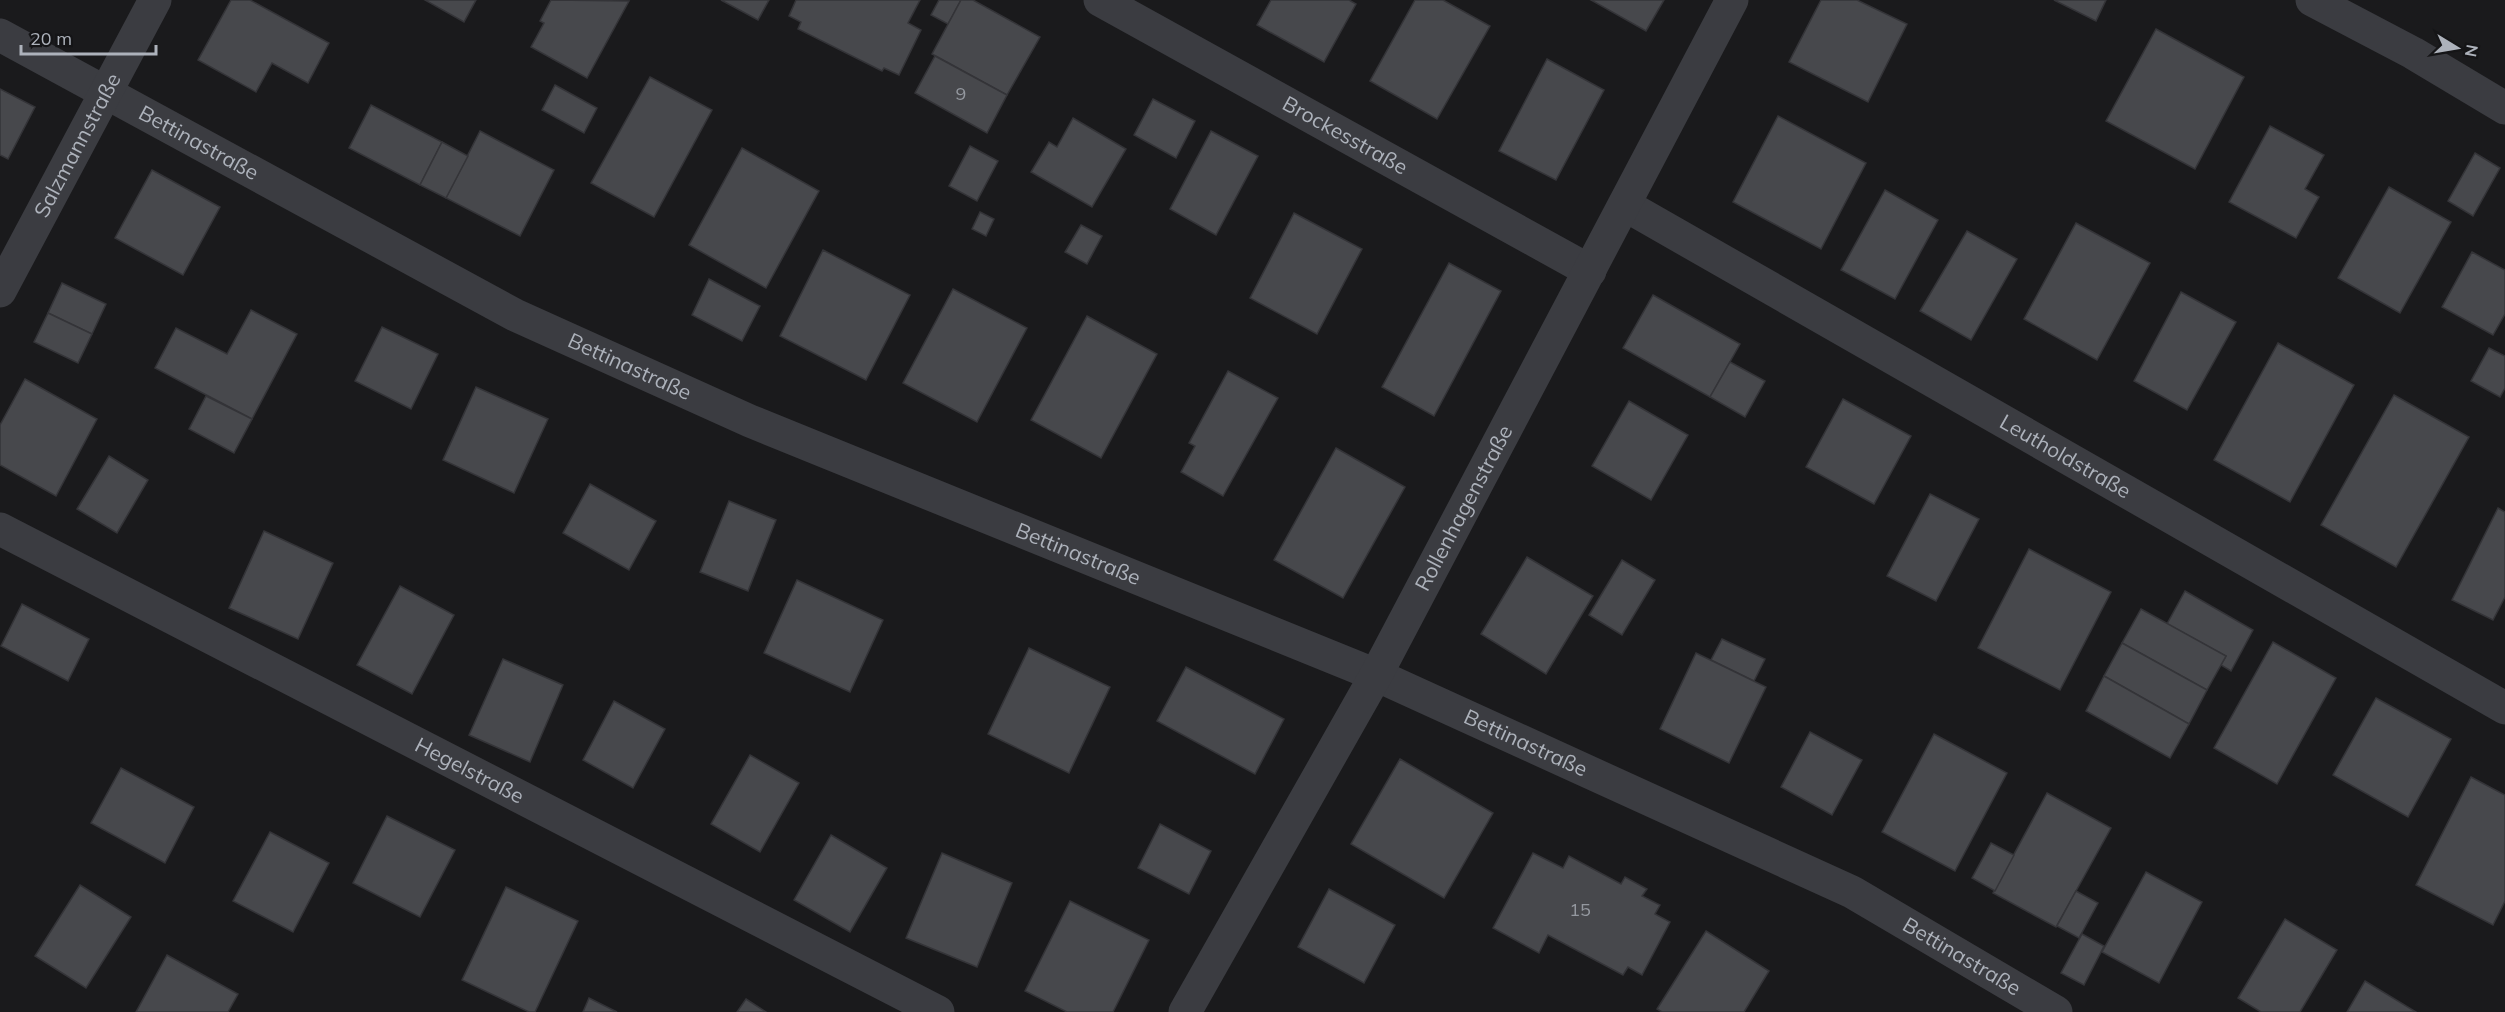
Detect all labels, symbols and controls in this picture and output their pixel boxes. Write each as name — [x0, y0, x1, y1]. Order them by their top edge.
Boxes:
scale bar — [21, 18, 156, 56]
north arrow — [2427, 18, 2487, 78]
text: 20 m — [30, 27, 72, 50]
text: N — [2461, 43, 2483, 59]
street label: Salzmannstraße — [28, 68, 126, 222]
house number: 9 — [956, 82, 966, 105]
street label: Brockesstraße — [1278, 90, 1413, 180]
street label: Bettinastraße — [135, 99, 264, 185]
street label: Bettinastraße — [564, 327, 696, 405]
street label: Leutholdstraße — [1996, 408, 2136, 503]
street label: Rollenhagenstraße — [1409, 420, 1518, 595]
street label: Bettinastraße — [1012, 516, 1145, 590]
street label: Bettinastraße — [1460, 703, 1592, 782]
street label: Hegelstraße — [411, 731, 529, 809]
house number: 15 — [1569, 898, 1591, 921]
street label: Bettinastraße — [1898, 911, 2026, 1001]

